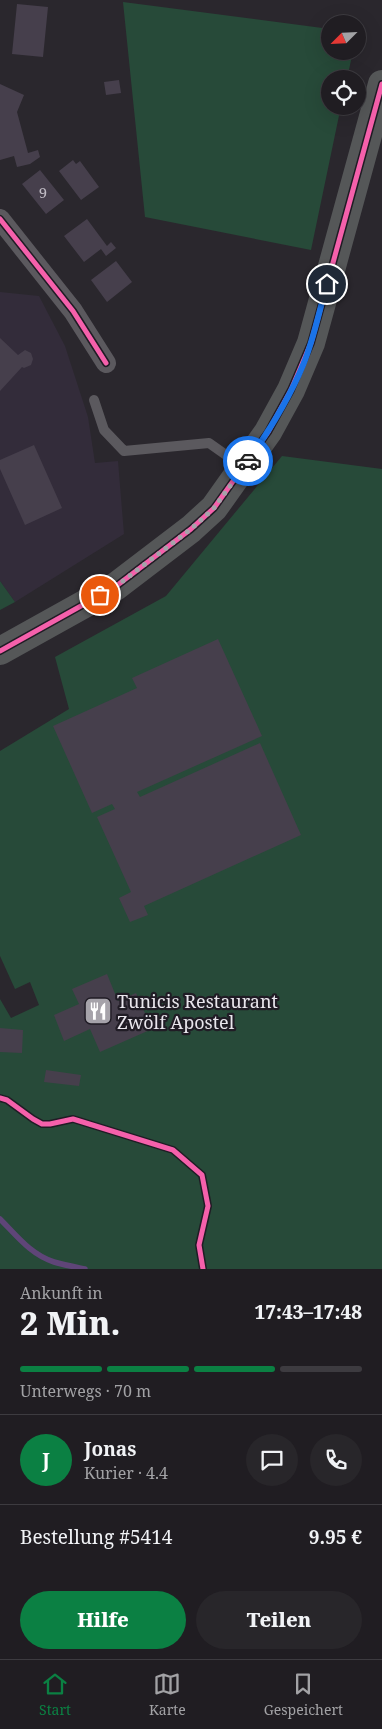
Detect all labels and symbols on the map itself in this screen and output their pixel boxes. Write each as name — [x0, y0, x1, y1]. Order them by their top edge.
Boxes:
north arrow — [321, 15, 366, 60]
house number: 9 — [39, 182, 47, 202]
pin — [306, 263, 348, 305]
courier — [223, 436, 273, 486]
pin — [79, 574, 121, 616]
place label: Tunicis Restaurant Zwölf Apostel — [117, 989, 278, 1034]
restaurant icon: Tunicis Restaurant Zwölf Apostel — [83, 996, 113, 1026]

